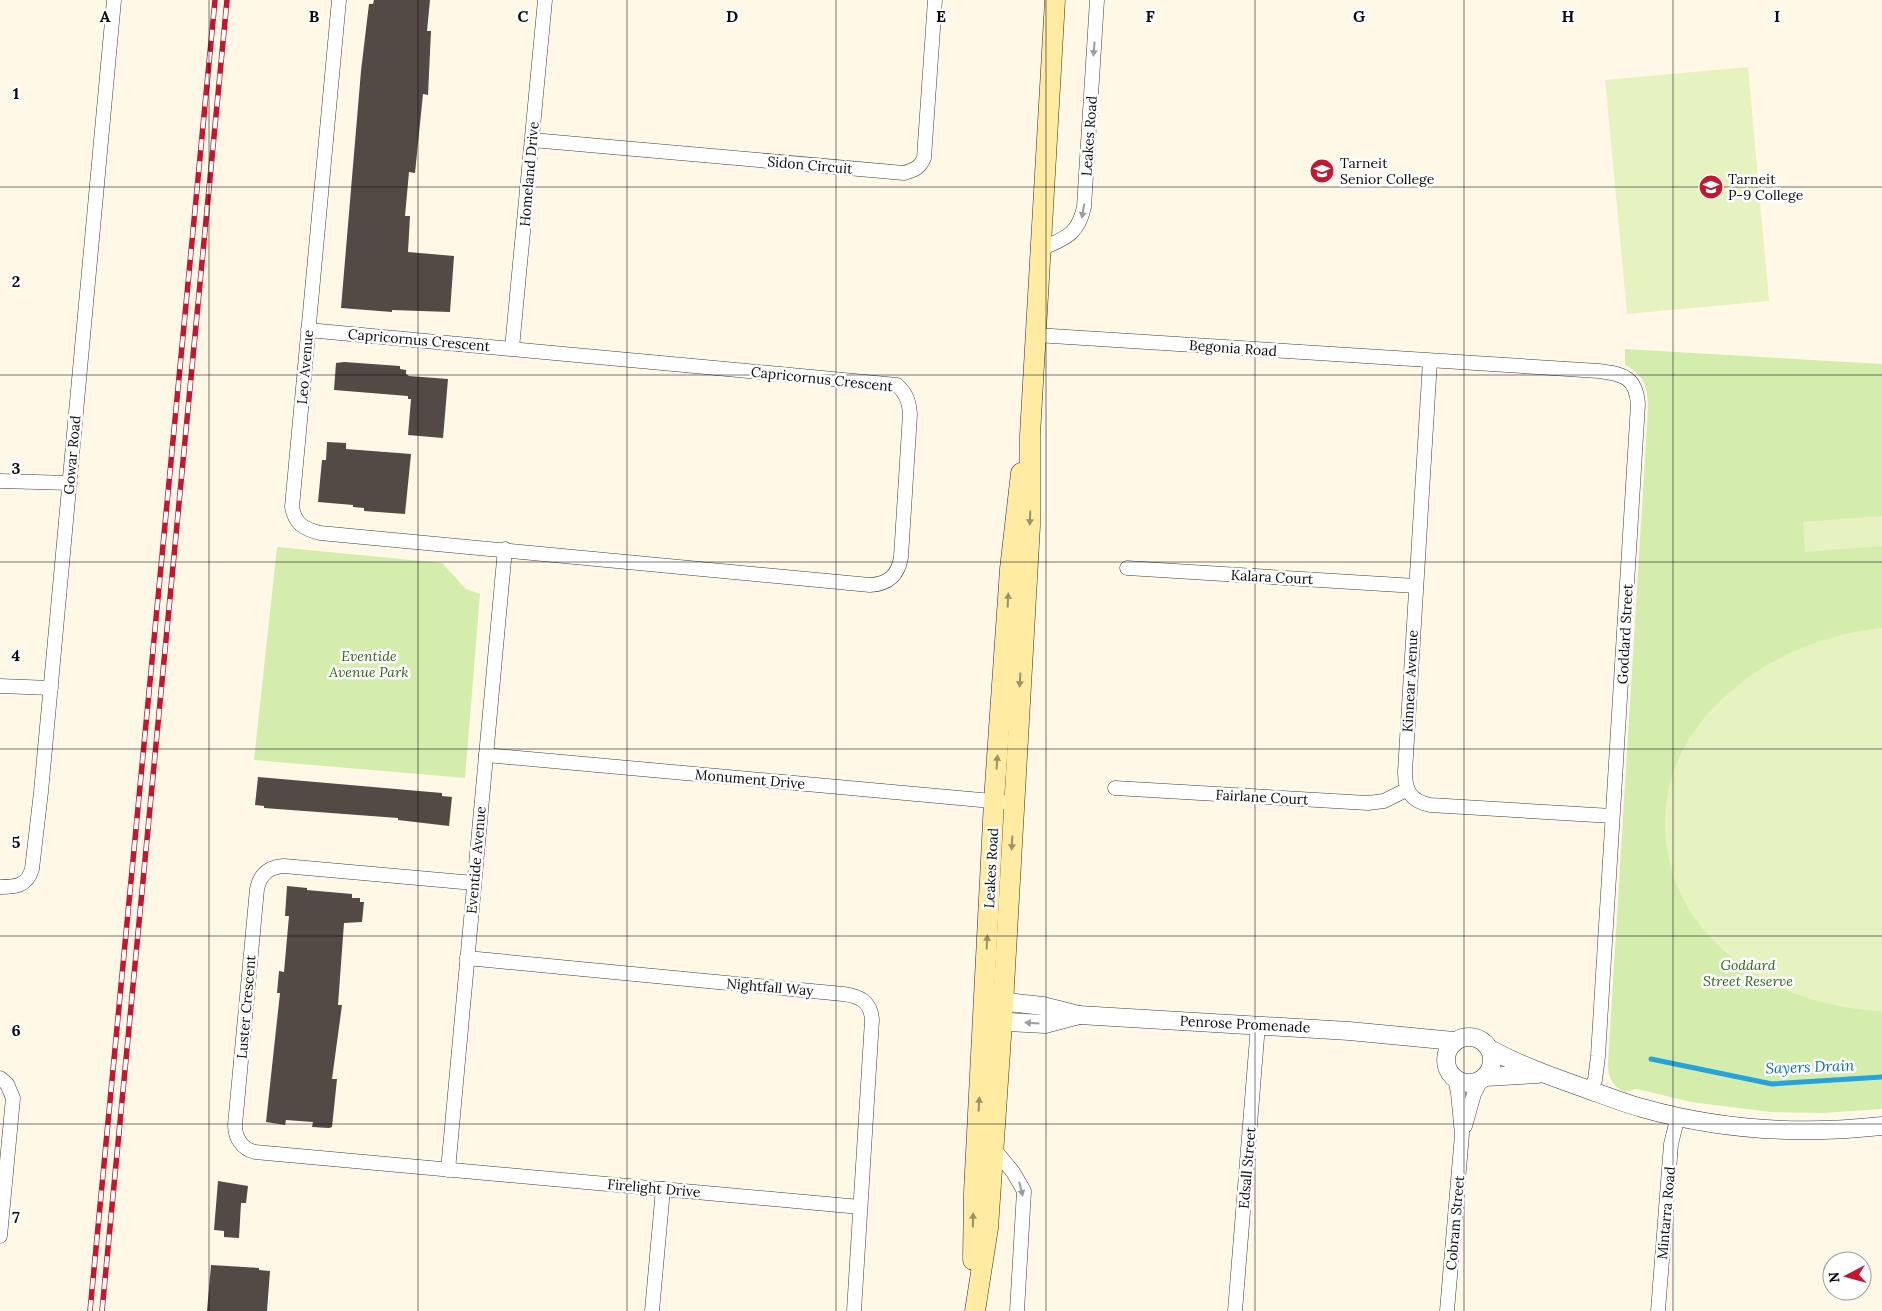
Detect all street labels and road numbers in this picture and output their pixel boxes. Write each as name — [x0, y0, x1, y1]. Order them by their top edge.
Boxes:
street label: Leakes Road — [1077, 95, 1101, 177]
street label: Homeland Drive — [515, 120, 543, 227]
street label: Sidon Circuit — [767, 152, 854, 178]
street label: Capricornus Crescent — [347, 325, 491, 355]
street label: Leo Avenue — [293, 328, 317, 405]
street label: Begonia Road — [1188, 336, 1278, 360]
street label: Capricornus Crescent — [750, 363, 894, 395]
street label: Gowar Road — [60, 415, 84, 495]
street label: Kalara Court — [1230, 566, 1314, 588]
street label: Goddard Street — [1613, 583, 1637, 685]
street label: Kinnear Avenue — [1398, 629, 1422, 733]
street label: Monument Drive — [694, 765, 806, 793]
street label: Fairlane Court — [1215, 786, 1309, 808]
street label: Eventide Avenue — [462, 805, 490, 915]
street label: Leakes Road — [980, 827, 1002, 909]
street label: Luster Crescent — [232, 954, 260, 1060]
street label: Nightfall Way — [726, 974, 815, 1000]
street label: Penrose Promenade — [1179, 1012, 1311, 1036]
street label: Edsall Street — [1234, 1126, 1260, 1210]
street label: Mintarra Road — [1653, 1166, 1679, 1260]
street label: Cobram Street — [1442, 1174, 1468, 1271]
street label: Firelight Drive — [607, 1175, 702, 1201]

